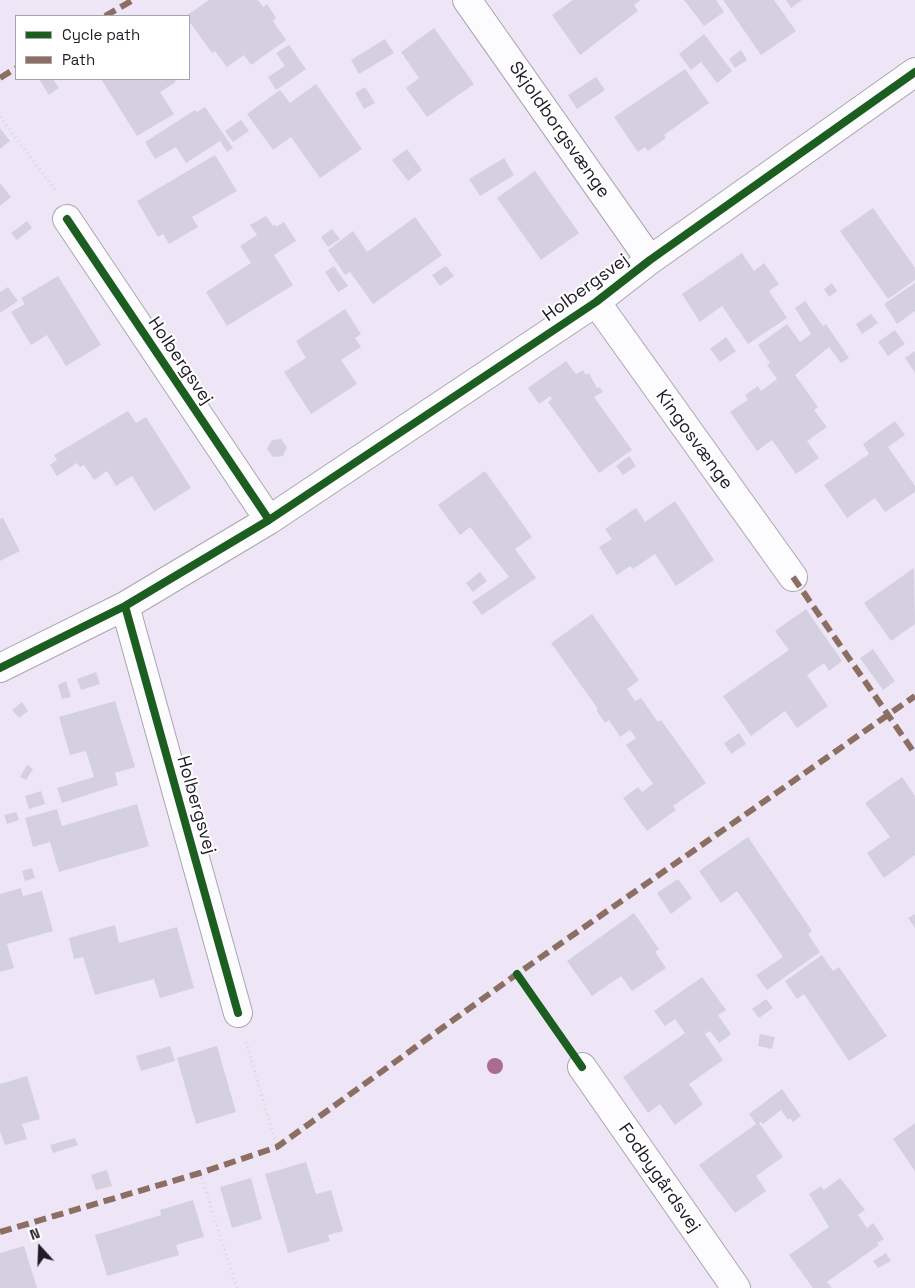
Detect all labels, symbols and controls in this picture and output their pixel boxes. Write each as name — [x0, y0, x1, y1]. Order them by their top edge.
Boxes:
legend — [15, 15, 190, 80]
text: Cycle path — [62, 25, 140, 44]
text: Path — [62, 50, 95, 69]
street label: Skjoldborgsvænge — [504, 58, 614, 202]
street label: Holbergsvej — [539, 250, 633, 326]
street label: Holbergsvej — [143, 313, 217, 409]
street label: Kingosvænge — [651, 386, 737, 494]
street label: Holbergsvej — [172, 753, 220, 857]
street label: Fodbygårdsvej — [613, 1119, 705, 1237]
north arrow — [15, 1223, 65, 1273]
text: N — [27, 1224, 42, 1244]

